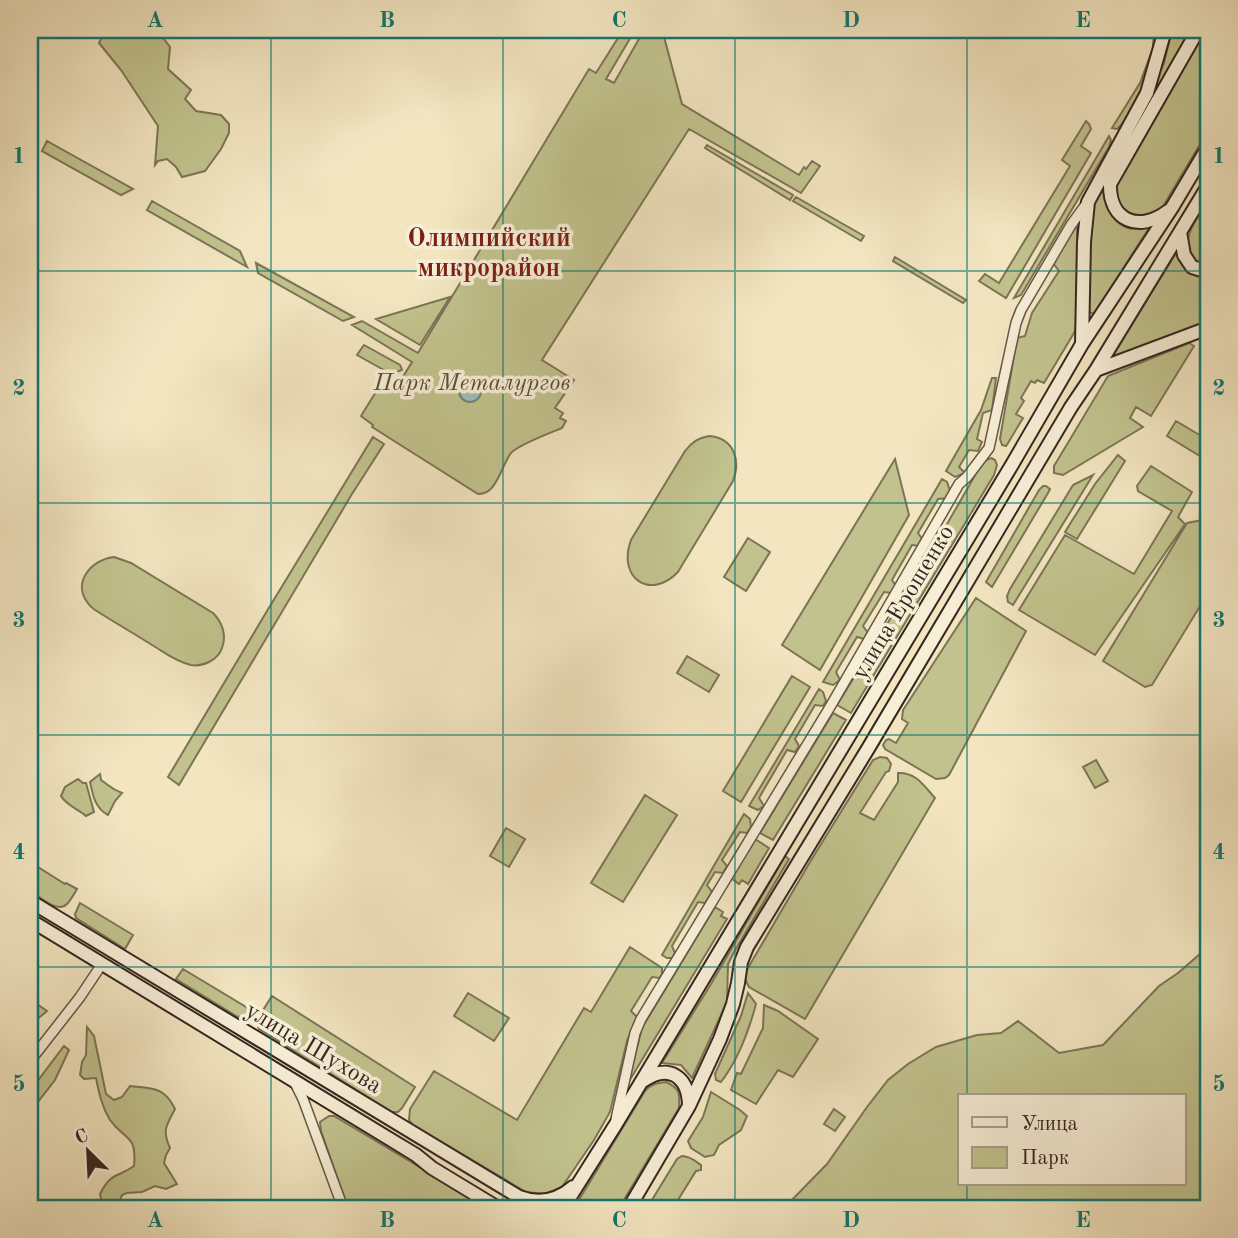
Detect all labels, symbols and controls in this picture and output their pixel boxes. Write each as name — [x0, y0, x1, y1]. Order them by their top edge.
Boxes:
text: A — [146, 9, 164, 32]
text: B — [379, 9, 395, 32]
text: C — [611, 9, 627, 32]
text: D — [842, 9, 860, 32]
text: E — [1075, 9, 1091, 32]
text: 1 — [12, 145, 26, 168]
text: 1 — [1212, 145, 1226, 168]
district label: Олимпийский микрорайон — [407, 226, 571, 282]
park label: Парк Металургов — [372, 372, 571, 396]
text: 2 — [12, 377, 26, 400]
text: 2 — [1212, 377, 1226, 400]
street label: улица Ерошенко — [849, 522, 959, 684]
text: 3 — [12, 609, 26, 632]
text: 3 — [1212, 609, 1226, 632]
text: 4 — [12, 841, 26, 864]
text: 4 — [1212, 841, 1226, 864]
street label: улица Шухова — [241, 999, 386, 1099]
text: 5 — [12, 1073, 26, 1096]
text: 5 — [1212, 1073, 1226, 1096]
legend — [958, 1094, 1186, 1186]
text: Улица — [1021, 1114, 1078, 1135]
north arrow — [52, 1116, 122, 1186]
text: С — [73, 1127, 92, 1149]
text: Парк — [1021, 1148, 1070, 1169]
text: A — [146, 1209, 164, 1232]
text: B — [379, 1209, 395, 1232]
text: C — [611, 1209, 627, 1232]
text: D — [842, 1209, 860, 1232]
text: E — [1075, 1209, 1091, 1232]

